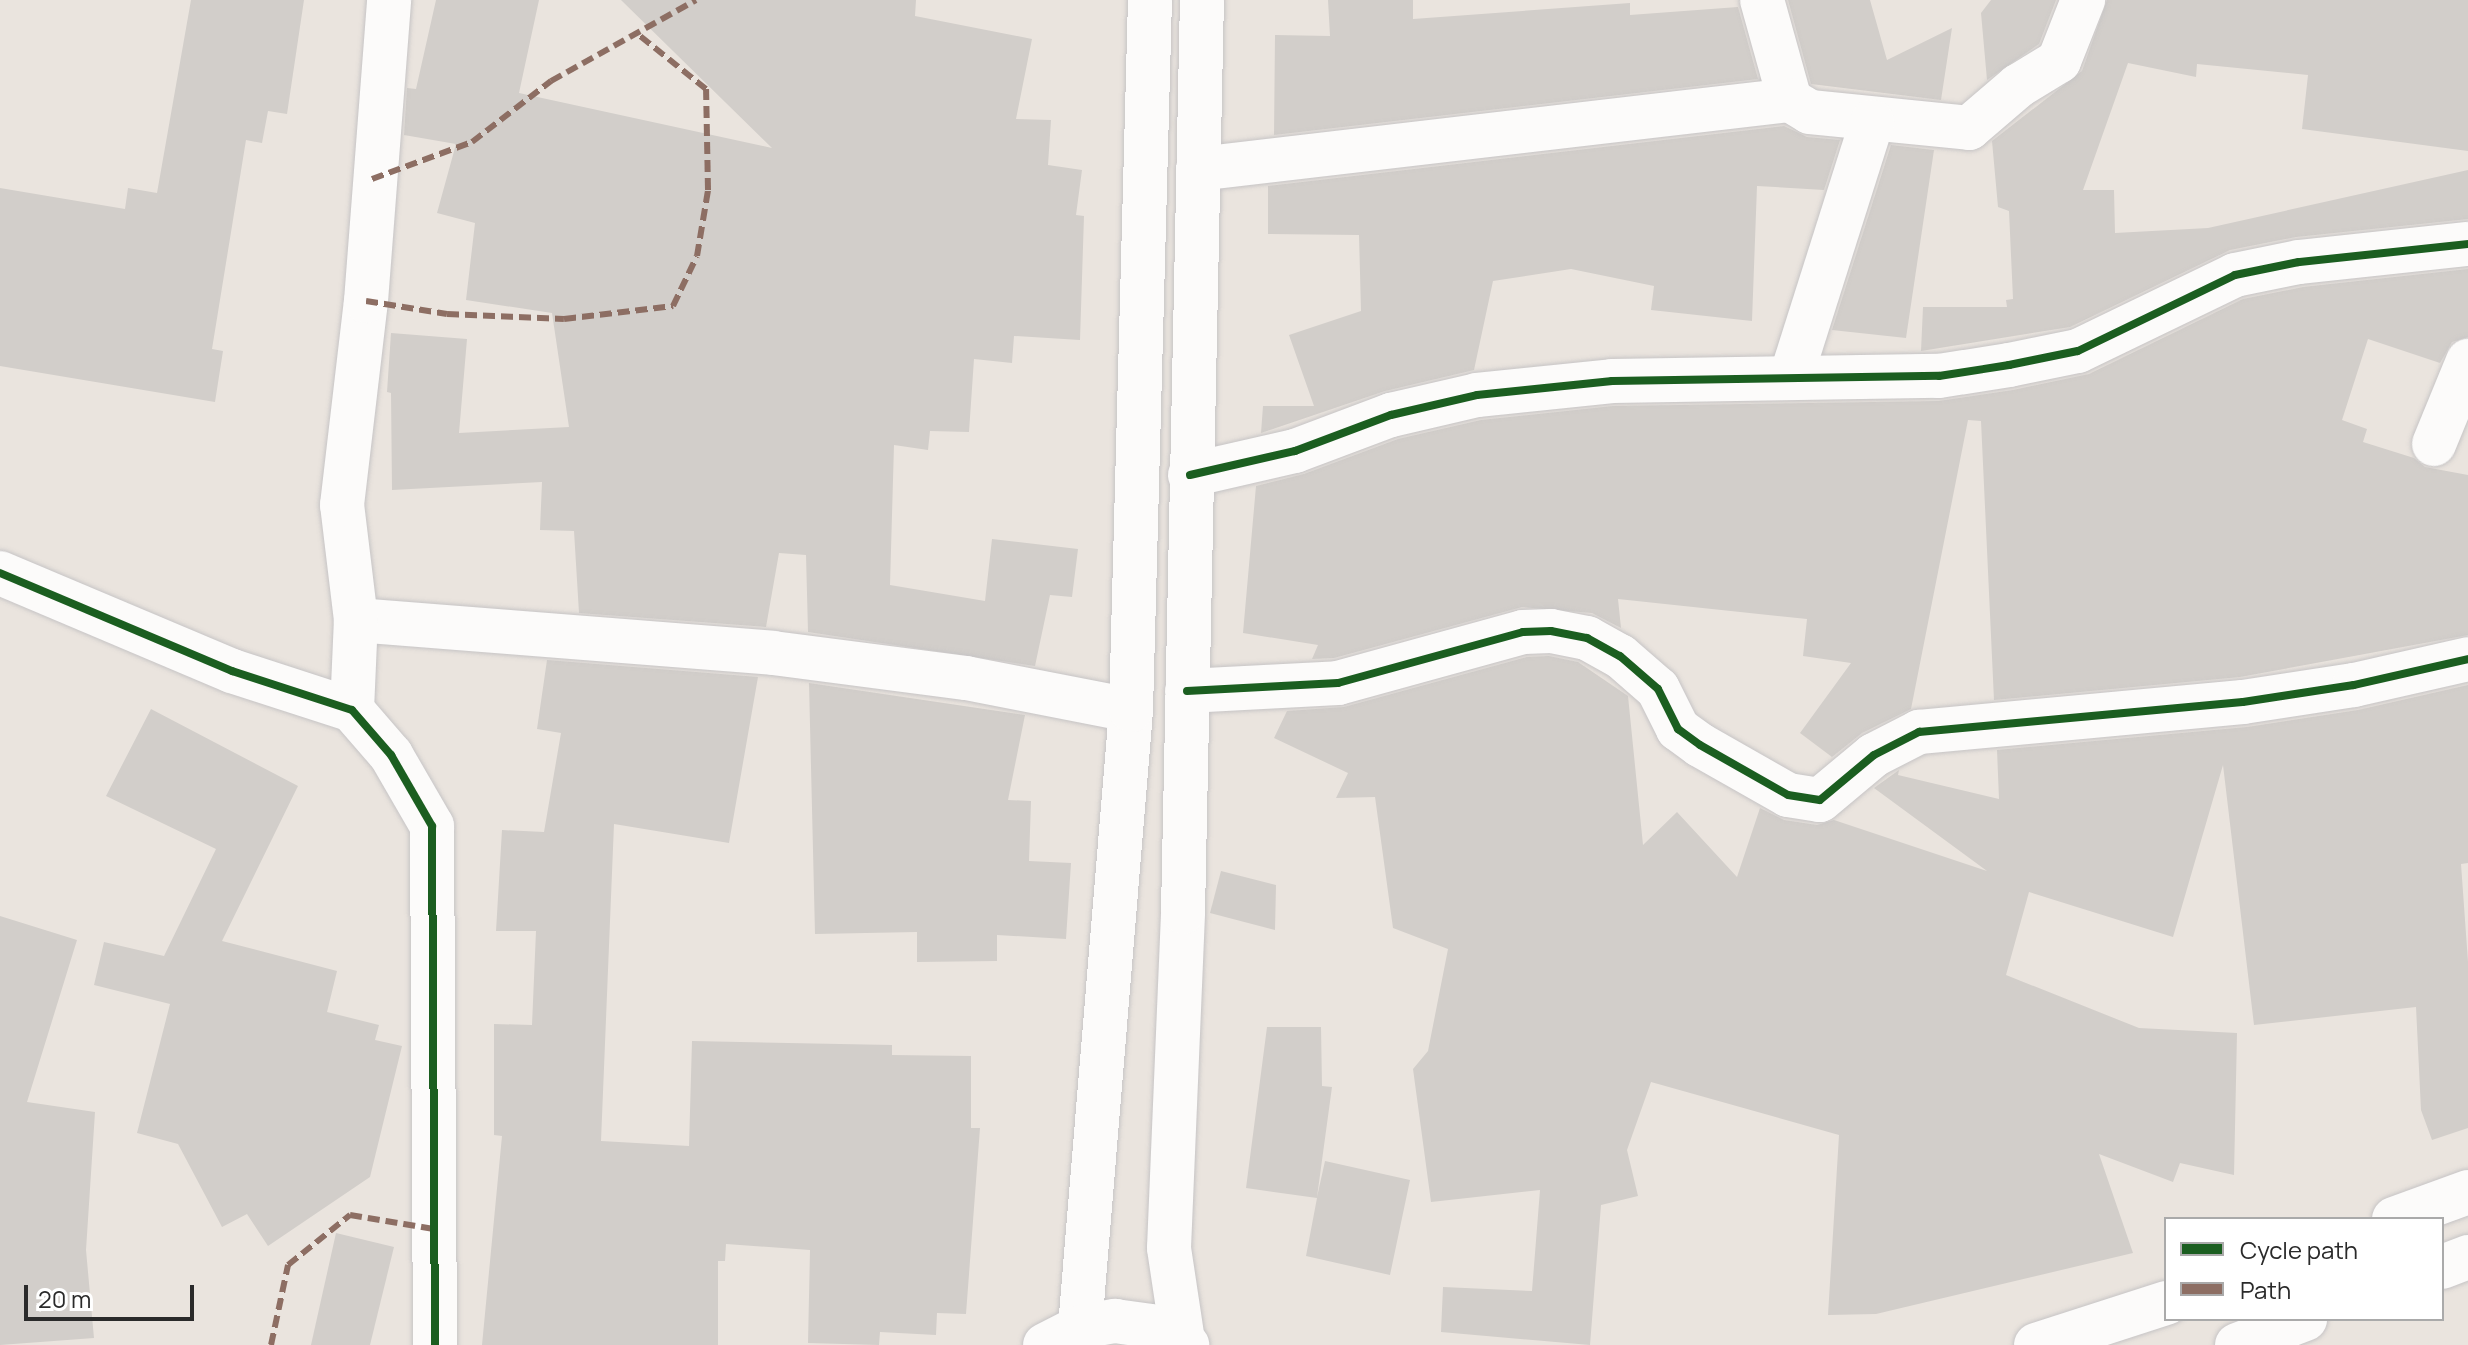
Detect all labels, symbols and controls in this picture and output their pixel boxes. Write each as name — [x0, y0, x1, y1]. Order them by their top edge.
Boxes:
legend — [2164, 1217, 2444, 1321]
text: Cycle path — [2240, 1233, 2358, 1266]
scale bar — [28, 1269, 198, 1319]
text: Path — [2240, 1273, 2291, 1306]
text: 20 m — [38, 1282, 91, 1315]

